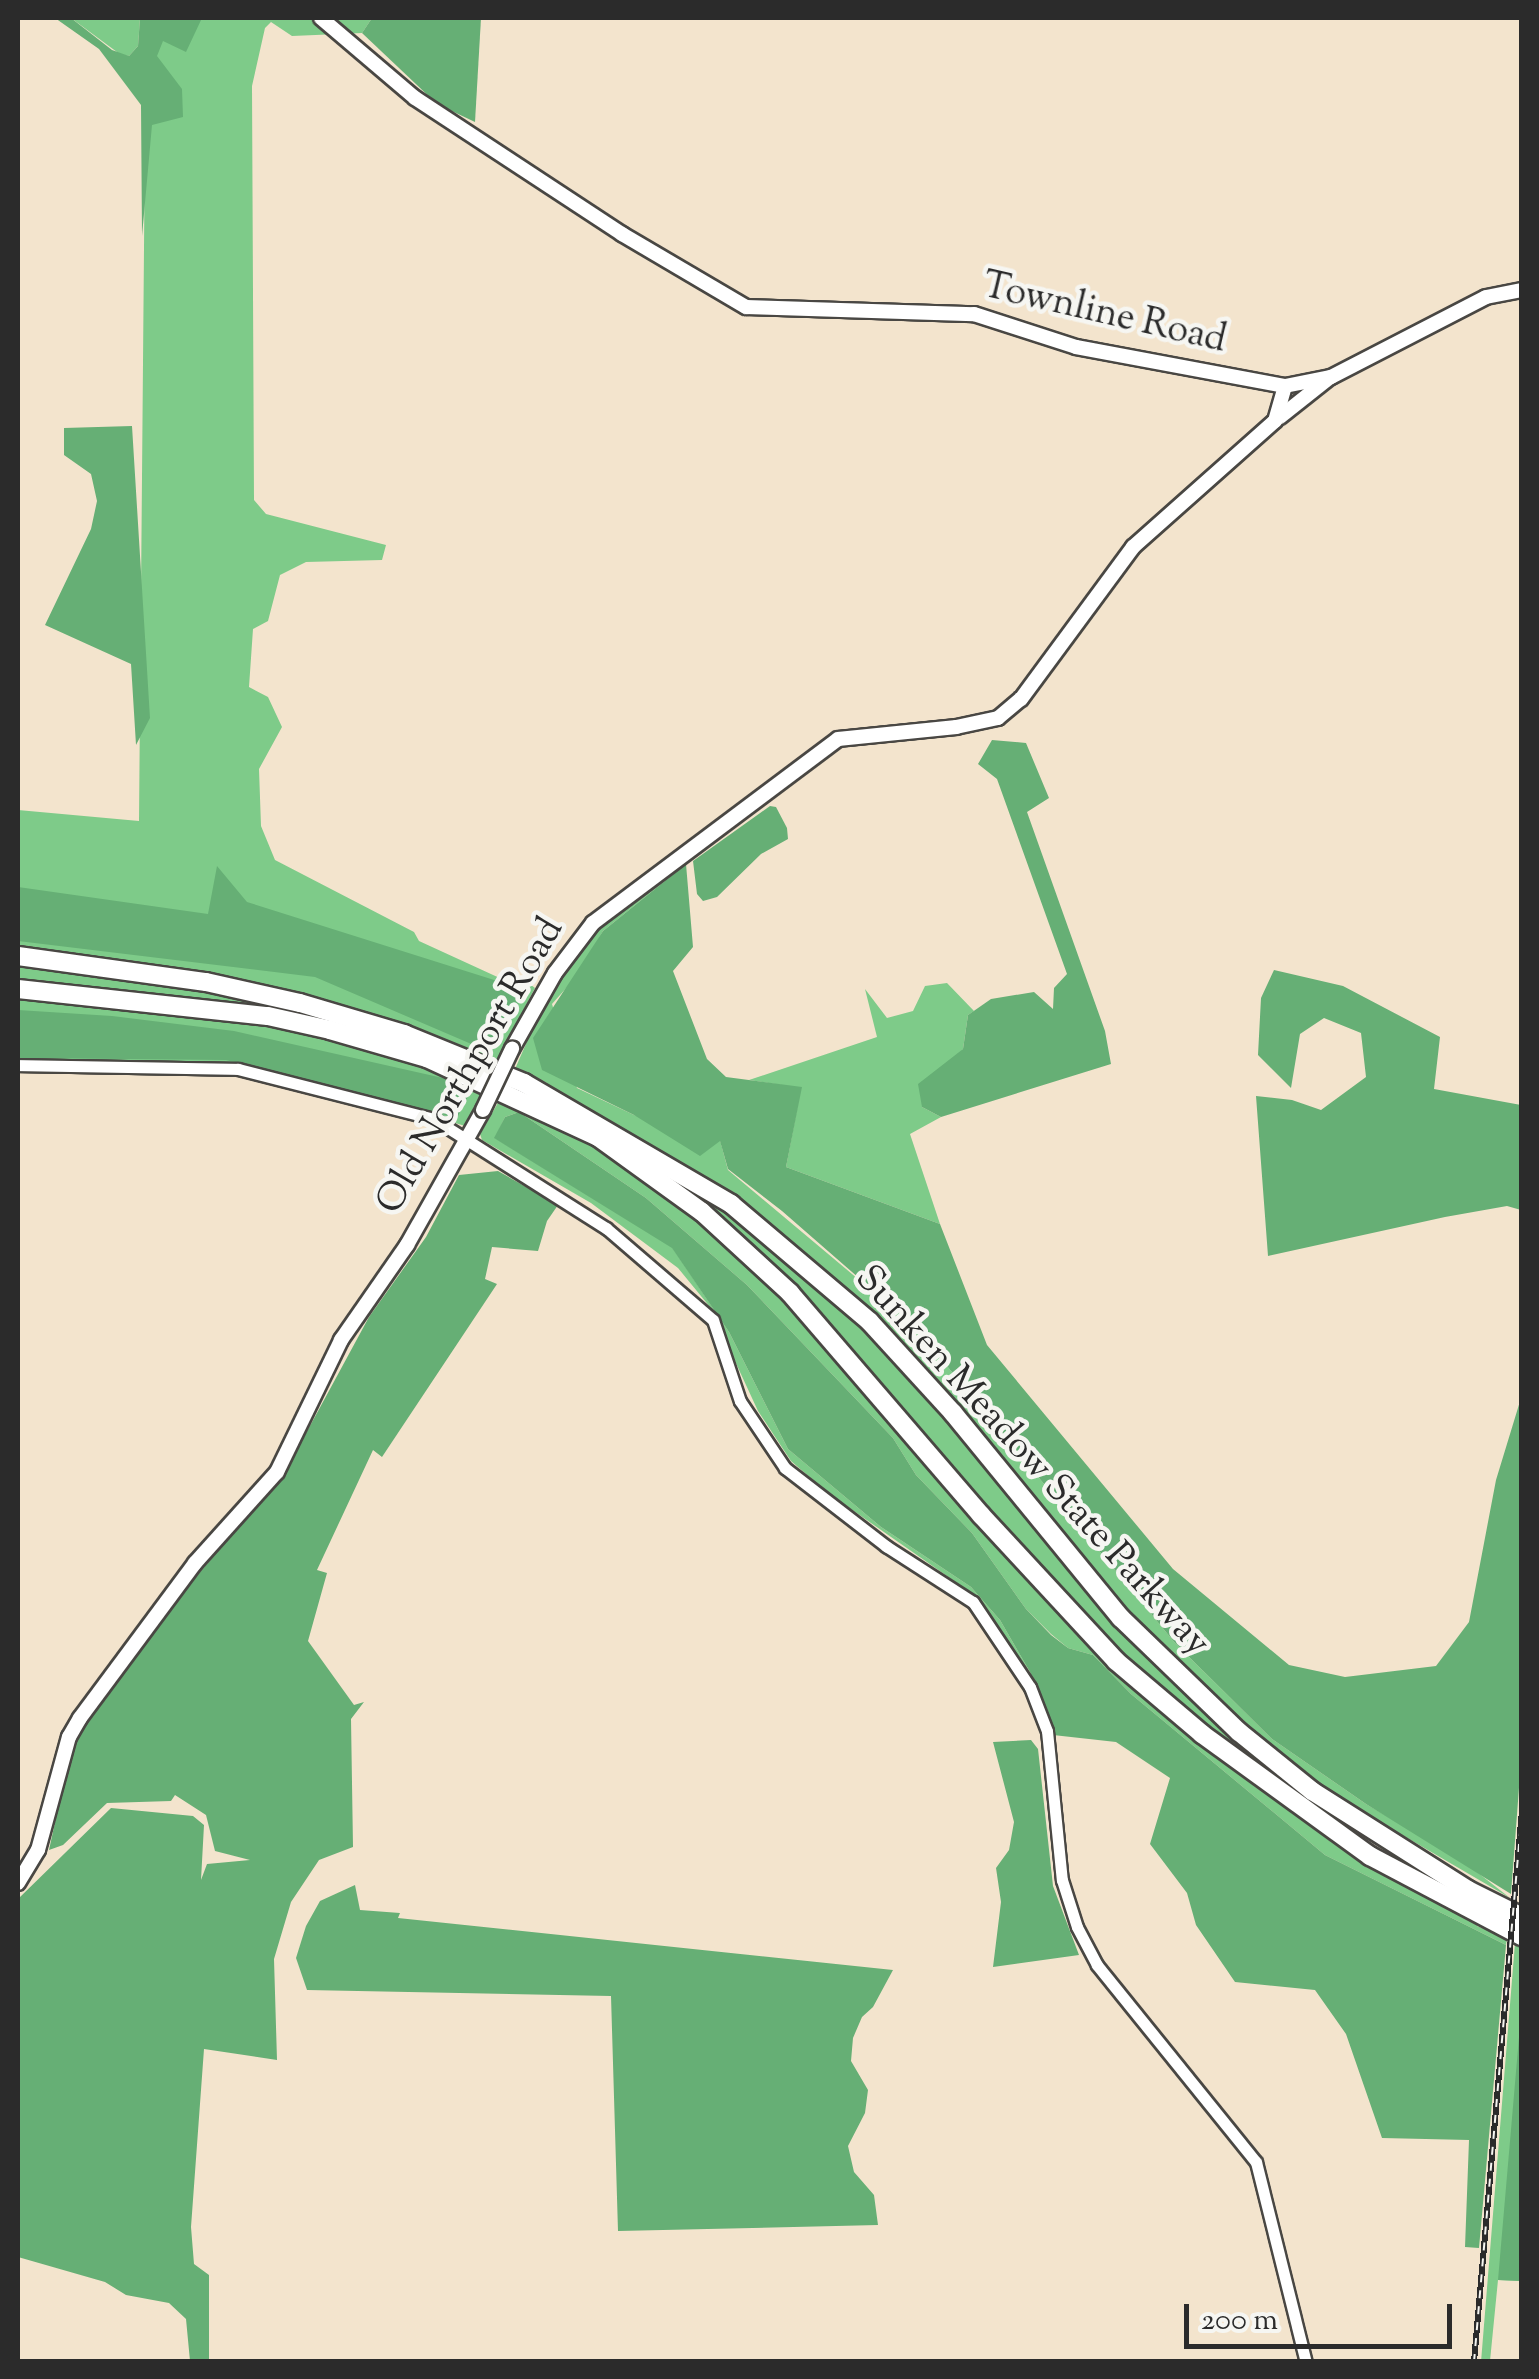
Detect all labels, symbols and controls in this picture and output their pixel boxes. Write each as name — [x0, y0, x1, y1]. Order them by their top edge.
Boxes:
street label: Townline Road — [978, 265, 1230, 365]
street label: Old Northport Road — [369, 911, 575, 1223]
street label: Sunken Meadow State Parkway — [844, 1257, 1218, 1667]
scale bar — [1189, 2284, 1456, 2346]
text: 200 m — [1201, 2300, 1278, 2343]

